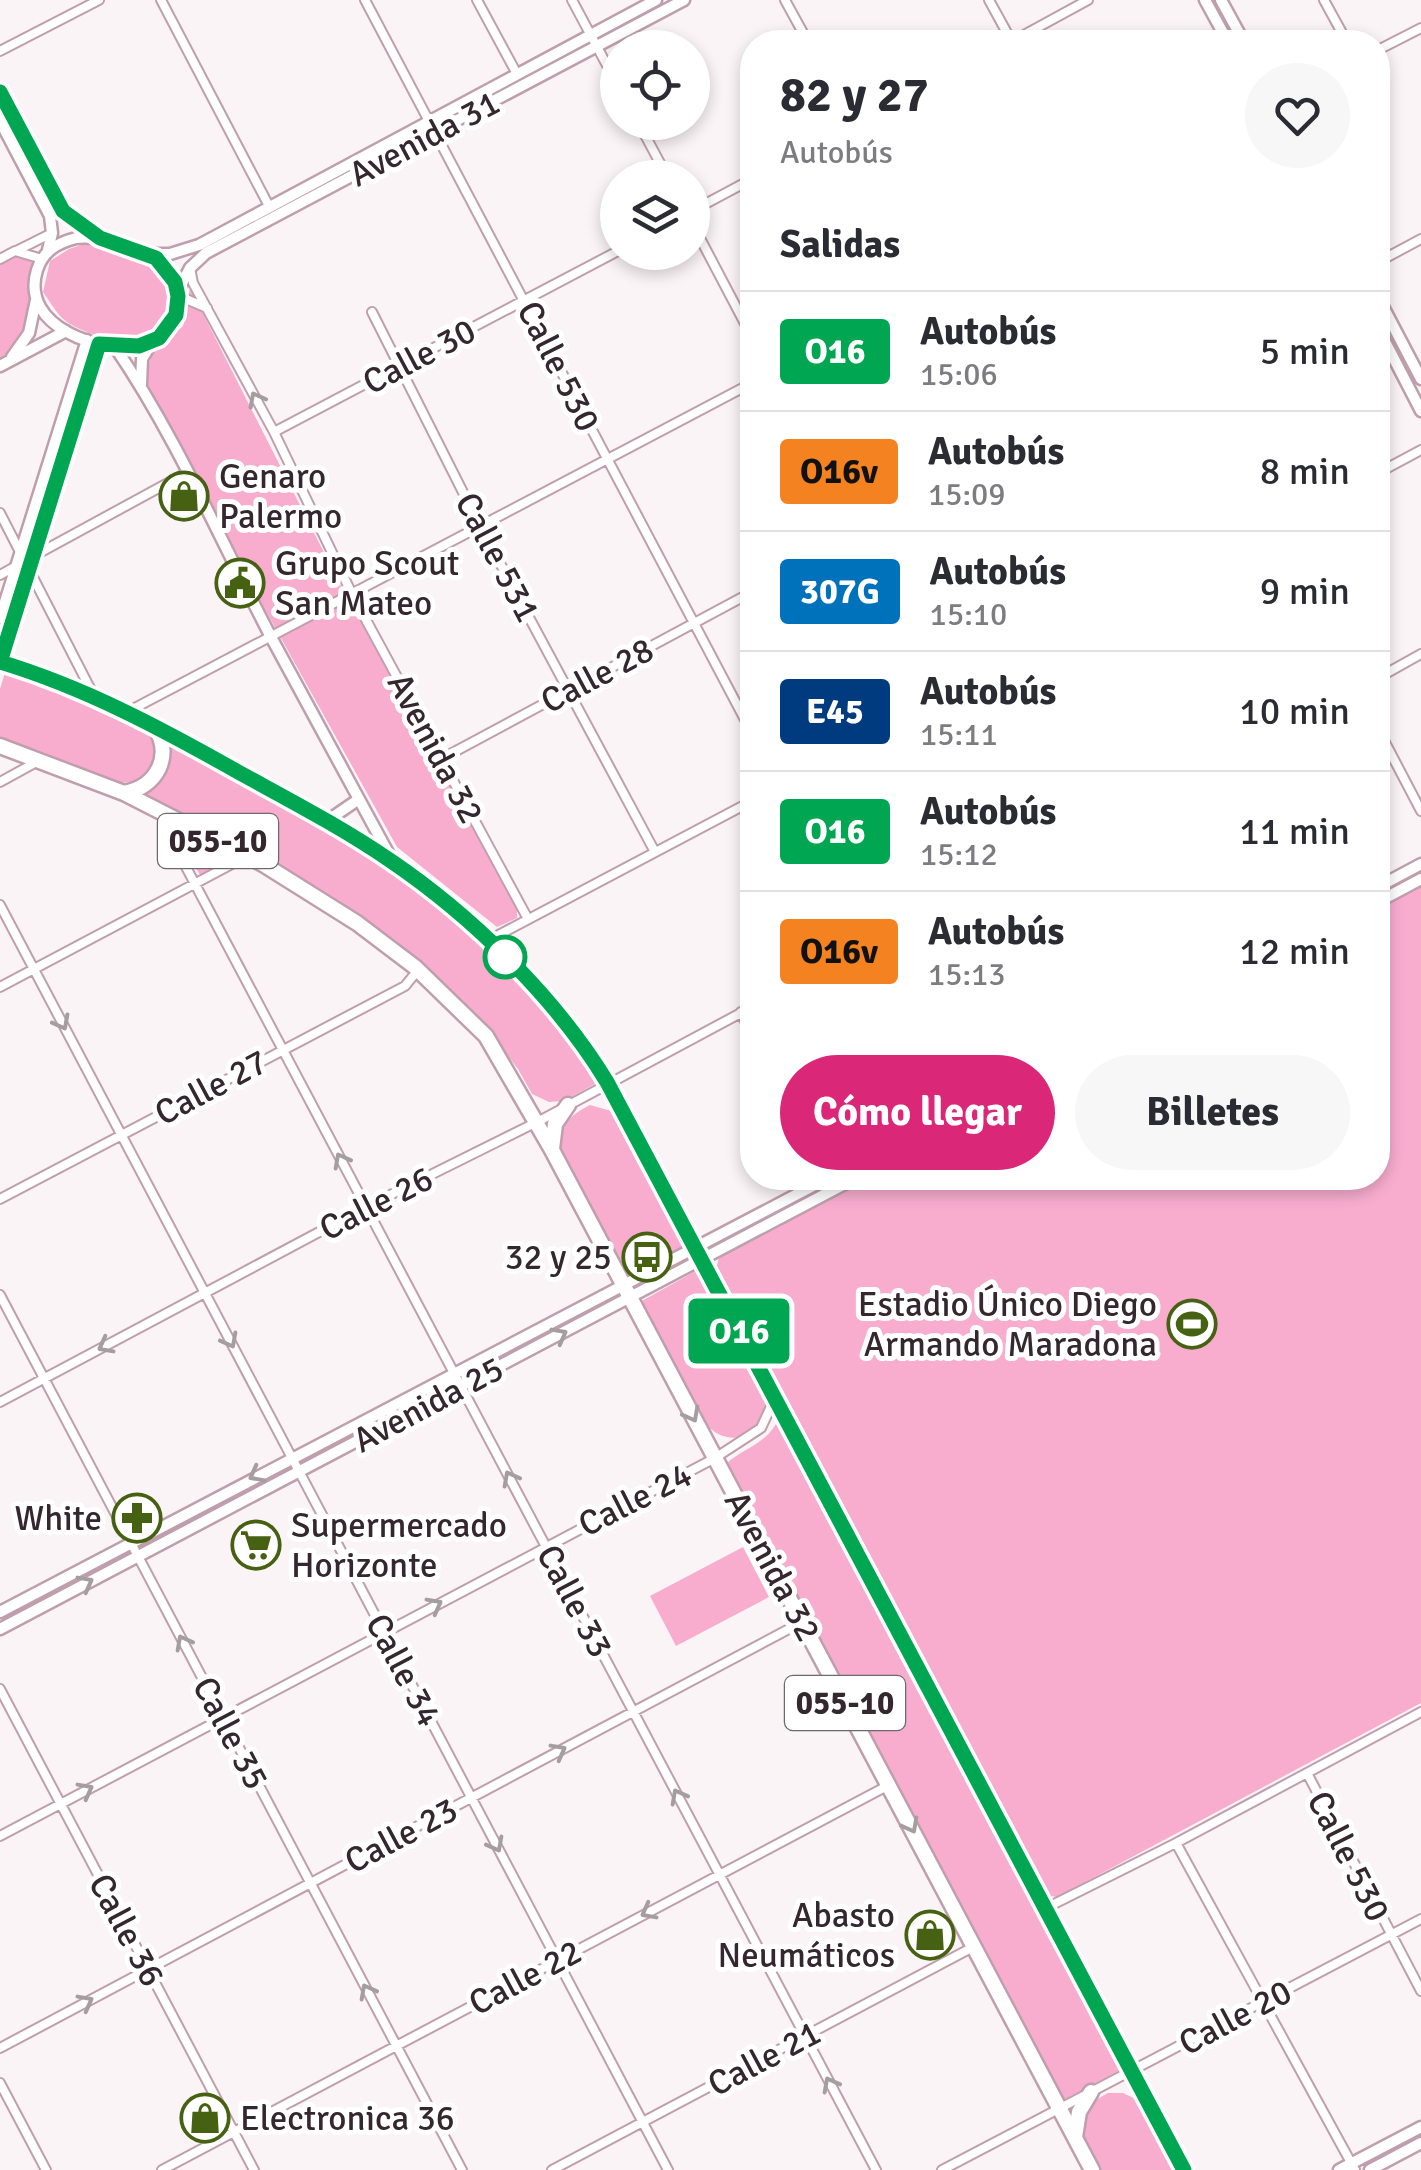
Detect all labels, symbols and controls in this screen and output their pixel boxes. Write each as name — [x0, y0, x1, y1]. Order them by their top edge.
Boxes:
map controls — [600, 30, 710, 270]
button: locate — [600, 30, 710, 140]
button: heart — [1245, 63, 1350, 168]
text: 82 y 27 — [780, 66, 929, 125]
street label: Avenida 31 — [342, 81, 507, 196]
text: Autobús — [780, 133, 893, 172]
button: layers — [600, 160, 710, 270]
text: Salidas — [780, 221, 900, 268]
street label: Calle 530 — [508, 294, 610, 439]
text: Autobús — [920, 308, 1056, 355]
street label: Calle 30 — [356, 309, 483, 404]
text: 5 min — [1260, 328, 1350, 375]
text: O16 — [804, 330, 866, 373]
text: 15:06 — [920, 355, 998, 394]
one-way arrow — [248, 391, 268, 409]
text: Autobús — [928, 428, 1064, 475]
text: 8 min — [1260, 448, 1350, 495]
text: O16v — [800, 450, 878, 493]
place label: Genaro Palermo — [219, 455, 342, 538]
shop icon: Genaro Palermo — [158, 470, 210, 522]
text: 15:09 — [928, 475, 1006, 514]
street label: Calle 531 — [446, 485, 549, 629]
place label: Grupo Scout San Mateo — [275, 542, 459, 625]
text: Autobús — [930, 548, 1066, 595]
public building icon: Grupo Scout San Mateo — [214, 557, 266, 609]
text: 9 min — [1260, 568, 1350, 615]
text: 307G — [800, 570, 880, 613]
text: 15:10 — [930, 595, 1007, 634]
street label: Calle 28 — [534, 628, 661, 723]
street label: Avenida 32 — [378, 666, 493, 831]
text: Autobús — [920, 668, 1056, 715]
text: 10 min — [1239, 688, 1350, 735]
text: E45 — [806, 690, 864, 733]
text: 15:11 — [920, 715, 998, 754]
text: Autobús — [920, 788, 1056, 835]
text: 11 min — [1239, 808, 1350, 855]
text: O16 — [804, 810, 866, 853]
road number: 055-10 — [158, 814, 278, 868]
text: 15:12 — [920, 835, 998, 874]
text: Autobús — [928, 908, 1064, 955]
text: 12 min — [1239, 928, 1350, 975]
text: O16v — [800, 930, 878, 973]
unlabelled marker — [484, 936, 526, 978]
text: 15:13 — [928, 955, 1006, 994]
one-way arrow — [50, 1012, 69, 1030]
street label: Calle 27 — [148, 1040, 275, 1135]
button: Cómo llegar — [780, 1055, 1055, 1170]
button: Billetes — [1075, 1055, 1350, 1170]
one-way arrow — [334, 1153, 354, 1171]
street label: Calle 26 — [312, 1157, 440, 1250]
bus stop icon: 32 y 25 — [621, 1231, 673, 1283]
place label: 32 y 25 — [505, 1236, 612, 1279]
place label: Estadio Único Diego Armando Maradona — [858, 1283, 1157, 1366]
line badge: O16 — [682, 1298, 796, 1364]
sports icon: Estadio Único Diego Armando Maradona — [1166, 1298, 1218, 1350]
text: O16 — [708, 1310, 770, 1353]
one-way arrow — [550, 1328, 568, 1347]
one-way arrow — [218, 1330, 237, 1348]
one-way arrow — [97, 1334, 115, 1353]
street label: Avenida 25 — [346, 1347, 511, 1462]
one-way arrow — [680, 1405, 700, 1423]
street label: Calle 24 — [571, 1453, 699, 1546]
one-way arrow — [249, 1463, 267, 1482]
one-way arrow — [503, 1471, 522, 1489]
street label: Avenida 32 — [715, 1484, 830, 1649]
pharmacy icon: White — [111, 1492, 163, 1544]
place label: White — [14, 1497, 102, 1540]
place label: Supermercado Horizonte — [291, 1504, 507, 1587]
supermarket icon: Supermercado Horizonte — [230, 1519, 282, 1571]
street label: Calle 33 — [527, 1538, 622, 1665]
one-way arrow — [75, 1576, 94, 1595]
one-way arrow — [424, 1598, 442, 1617]
street label: Calle 34 — [356, 1607, 451, 1734]
one-way arrow — [176, 1634, 195, 1652]
street label: Calle 35 — [183, 1670, 278, 1797]
road number: 055-10 — [785, 1676, 905, 1730]
one-way arrow — [548, 1744, 566, 1763]
one-way arrow — [76, 1783, 94, 1803]
street label: Calle 530 — [1298, 1784, 1400, 1929]
street label: Calle 23 — [338, 1788, 465, 1883]
one-way arrow — [671, 1789, 690, 1807]
one-way arrow — [899, 1815, 918, 1833]
one-way arrow — [484, 1834, 503, 1852]
street label: Calle 36 — [79, 1867, 174, 1994]
place label: Abasto Neumáticos — [717, 1894, 895, 1977]
one-way arrow — [641, 1900, 659, 1919]
shop icon: Abasto Neumáticos — [904, 1909, 956, 1961]
street label: Calle 22 — [462, 1930, 589, 2025]
street label: Calle 20 — [1172, 1970, 1299, 2065]
one-way arrow — [360, 1983, 379, 2001]
one-way arrow — [76, 1995, 94, 2014]
street label: Calle 21 — [701, 2011, 828, 2106]
one-way arrow — [823, 2076, 842, 2094]
shop icon: Electronica 36 — [179, 2092, 231, 2144]
place label: Electronica 36 — [240, 2097, 455, 2140]

